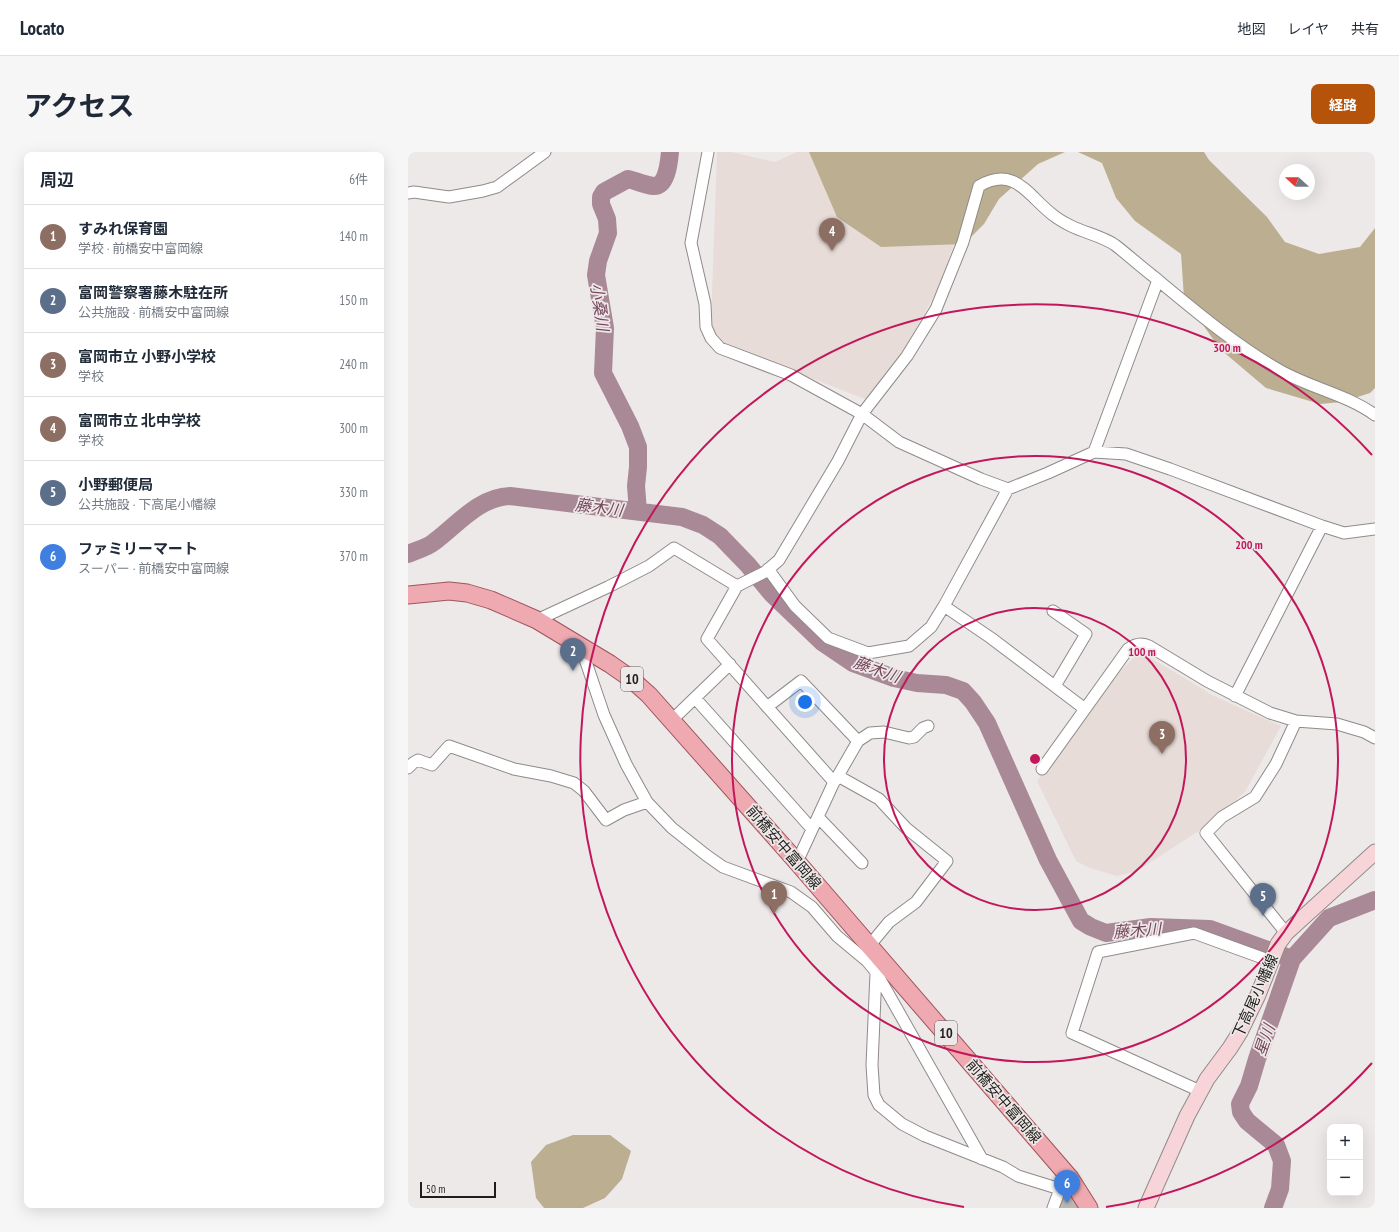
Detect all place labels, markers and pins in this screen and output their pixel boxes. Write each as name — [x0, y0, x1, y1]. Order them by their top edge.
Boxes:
pin: 4 — [819, 218, 845, 251]
pin: 2 — [560, 638, 586, 671]
pin: 3 — [1149, 721, 1175, 754]
centre of rings — [1028, 752, 1042, 766]
pin: 1 — [761, 881, 787, 914]
pin: 5 — [1250, 883, 1276, 916]
pin: 6 — [1054, 1170, 1080, 1203]

